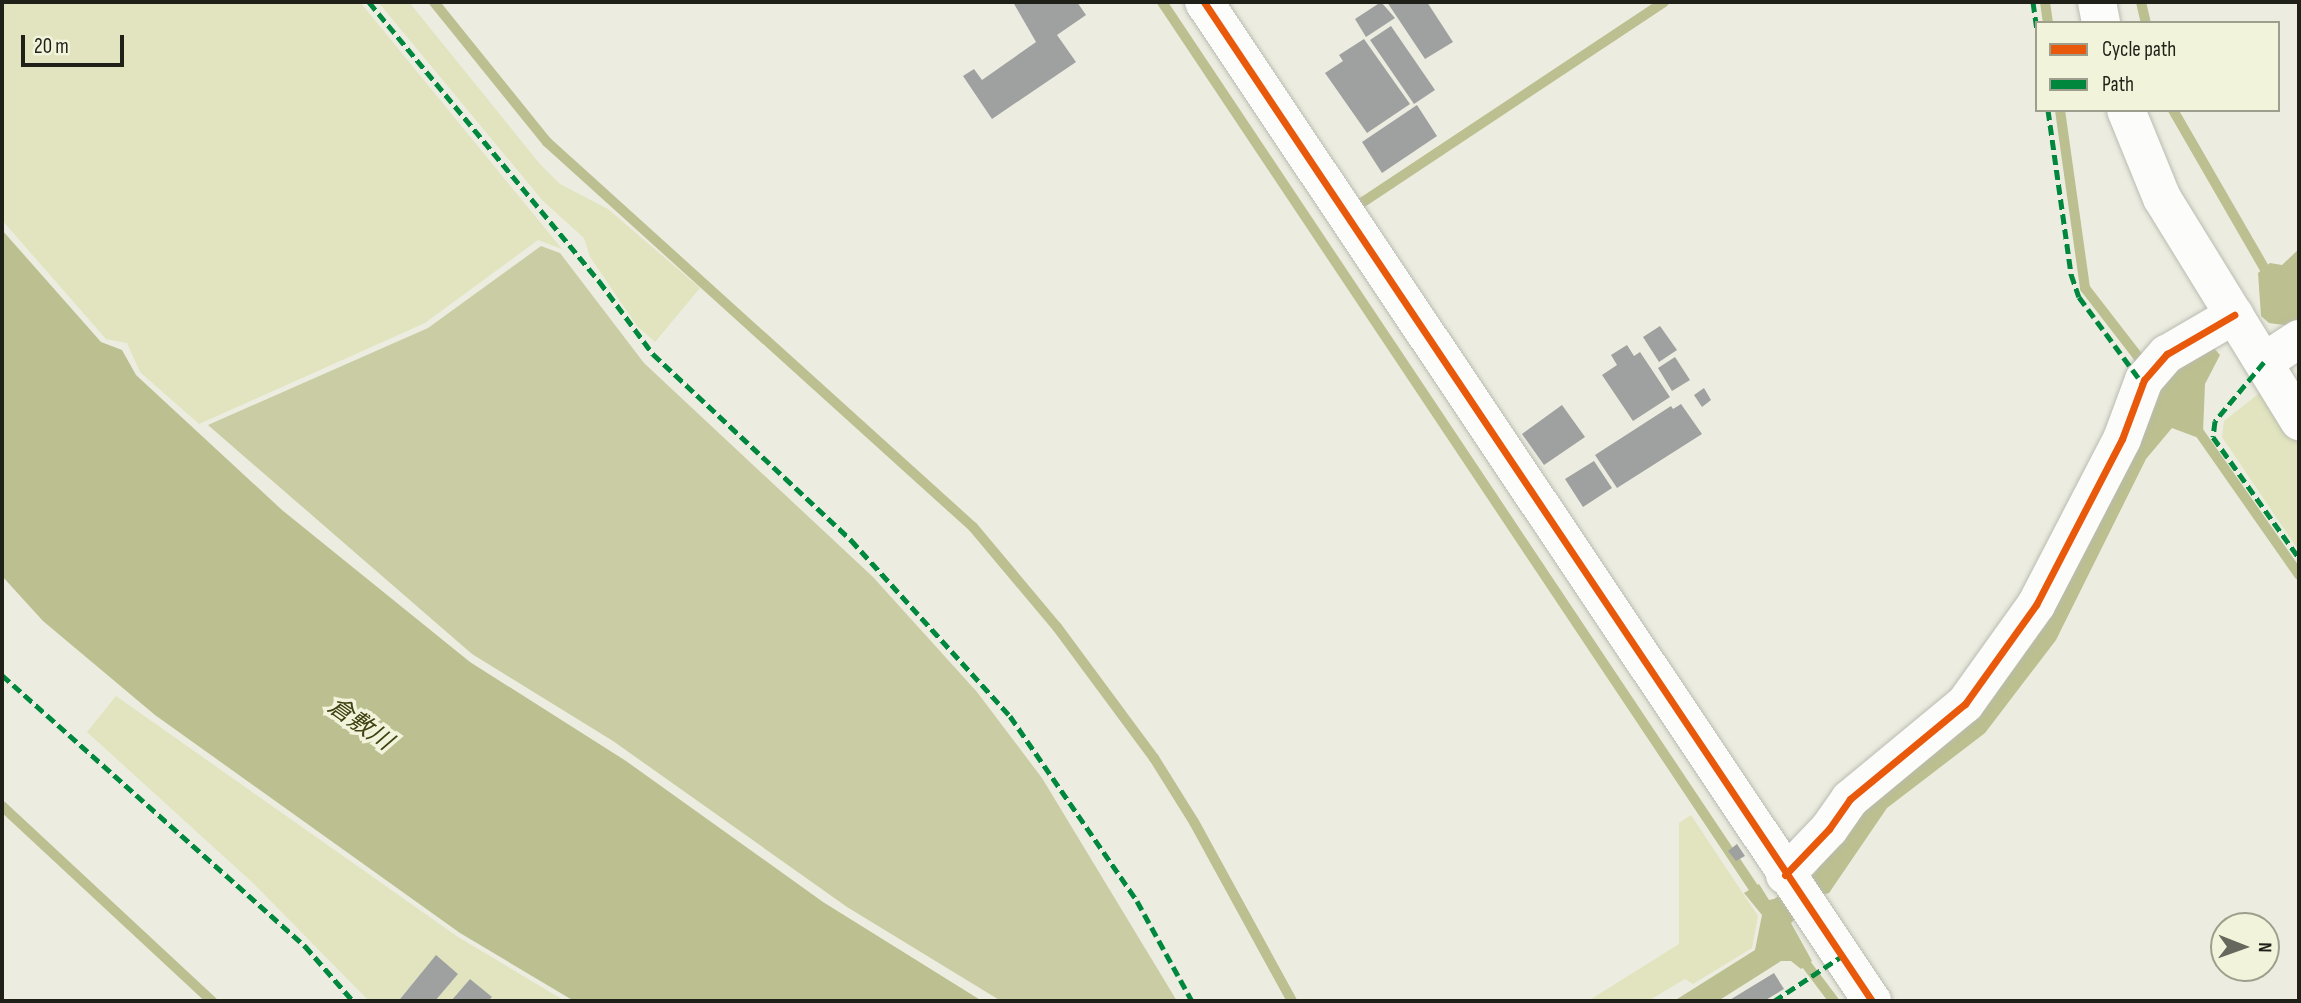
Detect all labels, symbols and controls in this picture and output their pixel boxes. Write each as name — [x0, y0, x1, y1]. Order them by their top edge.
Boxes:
scale bar — [24, 21, 128, 65]
legend — [2035, 21, 2280, 112]
text: 20 m — [34, 34, 69, 59]
text: Cycle path — [2102, 37, 2176, 62]
text: Path — [2102, 72, 2134, 97]
water label: 倉敷川 — [322, 692, 398, 756]
north arrow — [2210, 912, 2280, 982]
text: N — [2253, 942, 2276, 953]

